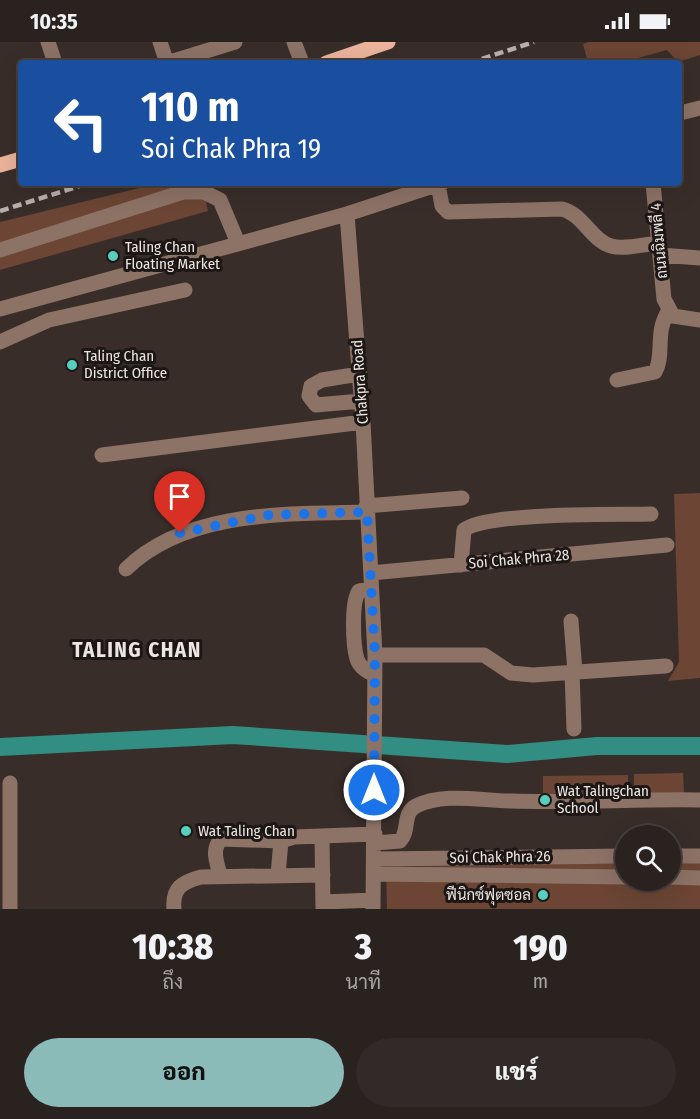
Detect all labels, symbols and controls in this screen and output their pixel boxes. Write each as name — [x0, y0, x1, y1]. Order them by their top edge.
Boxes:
text: 10:35 — [30, 8, 78, 35]
text: 110 m — [141, 82, 240, 132]
icon: left — [42, 84, 120, 162]
text: Soi Chak Phra 19 — [141, 133, 321, 165]
street label: ถนนฉิมพลี 4 — [646, 202, 671, 280]
place label: Taling Chan Floating Market — [125, 238, 220, 273]
marker: Taling Chan Floating Market — [106, 249, 120, 263]
street label: Chakpra Road — [348, 339, 372, 425]
place label: Taling Chan District Office — [84, 347, 167, 382]
marker: Taling Chan District Office — [65, 358, 79, 372]
pin — [154, 471, 205, 533]
icon: arrive — [163, 480, 196, 513]
street label: Soi Chak Phra 28 — [468, 546, 570, 572]
district label: TALING CHAN — [72, 637, 202, 663]
position arrow — [342, 758, 406, 822]
place label: Wat Talingchan School — [557, 782, 649, 817]
marker: Wat Talingchan School — [538, 793, 552, 807]
place label: Wat Taling Chan — [198, 822, 295, 840]
marker: Wat Taling Chan — [179, 824, 193, 838]
map controls — [615, 825, 681, 891]
button: search — [615, 825, 681, 891]
street label: Soi Chak Phra 26 — [449, 847, 551, 867]
place label: ฟีนิกซ์ฟุตซอล — [446, 885, 531, 906]
marker: ฟีนิกซ์ฟุตซอล — [536, 888, 550, 902]
text: 10:38 — [132, 925, 213, 969]
text: 3 — [355, 925, 372, 969]
text: 190 — [513, 926, 568, 970]
text: m — [533, 969, 548, 993]
text: ถึง — [162, 970, 183, 994]
text: นาที — [345, 970, 381, 994]
button: ออก — [24, 1038, 344, 1107]
button: แชร์ — [356, 1038, 676, 1107]

